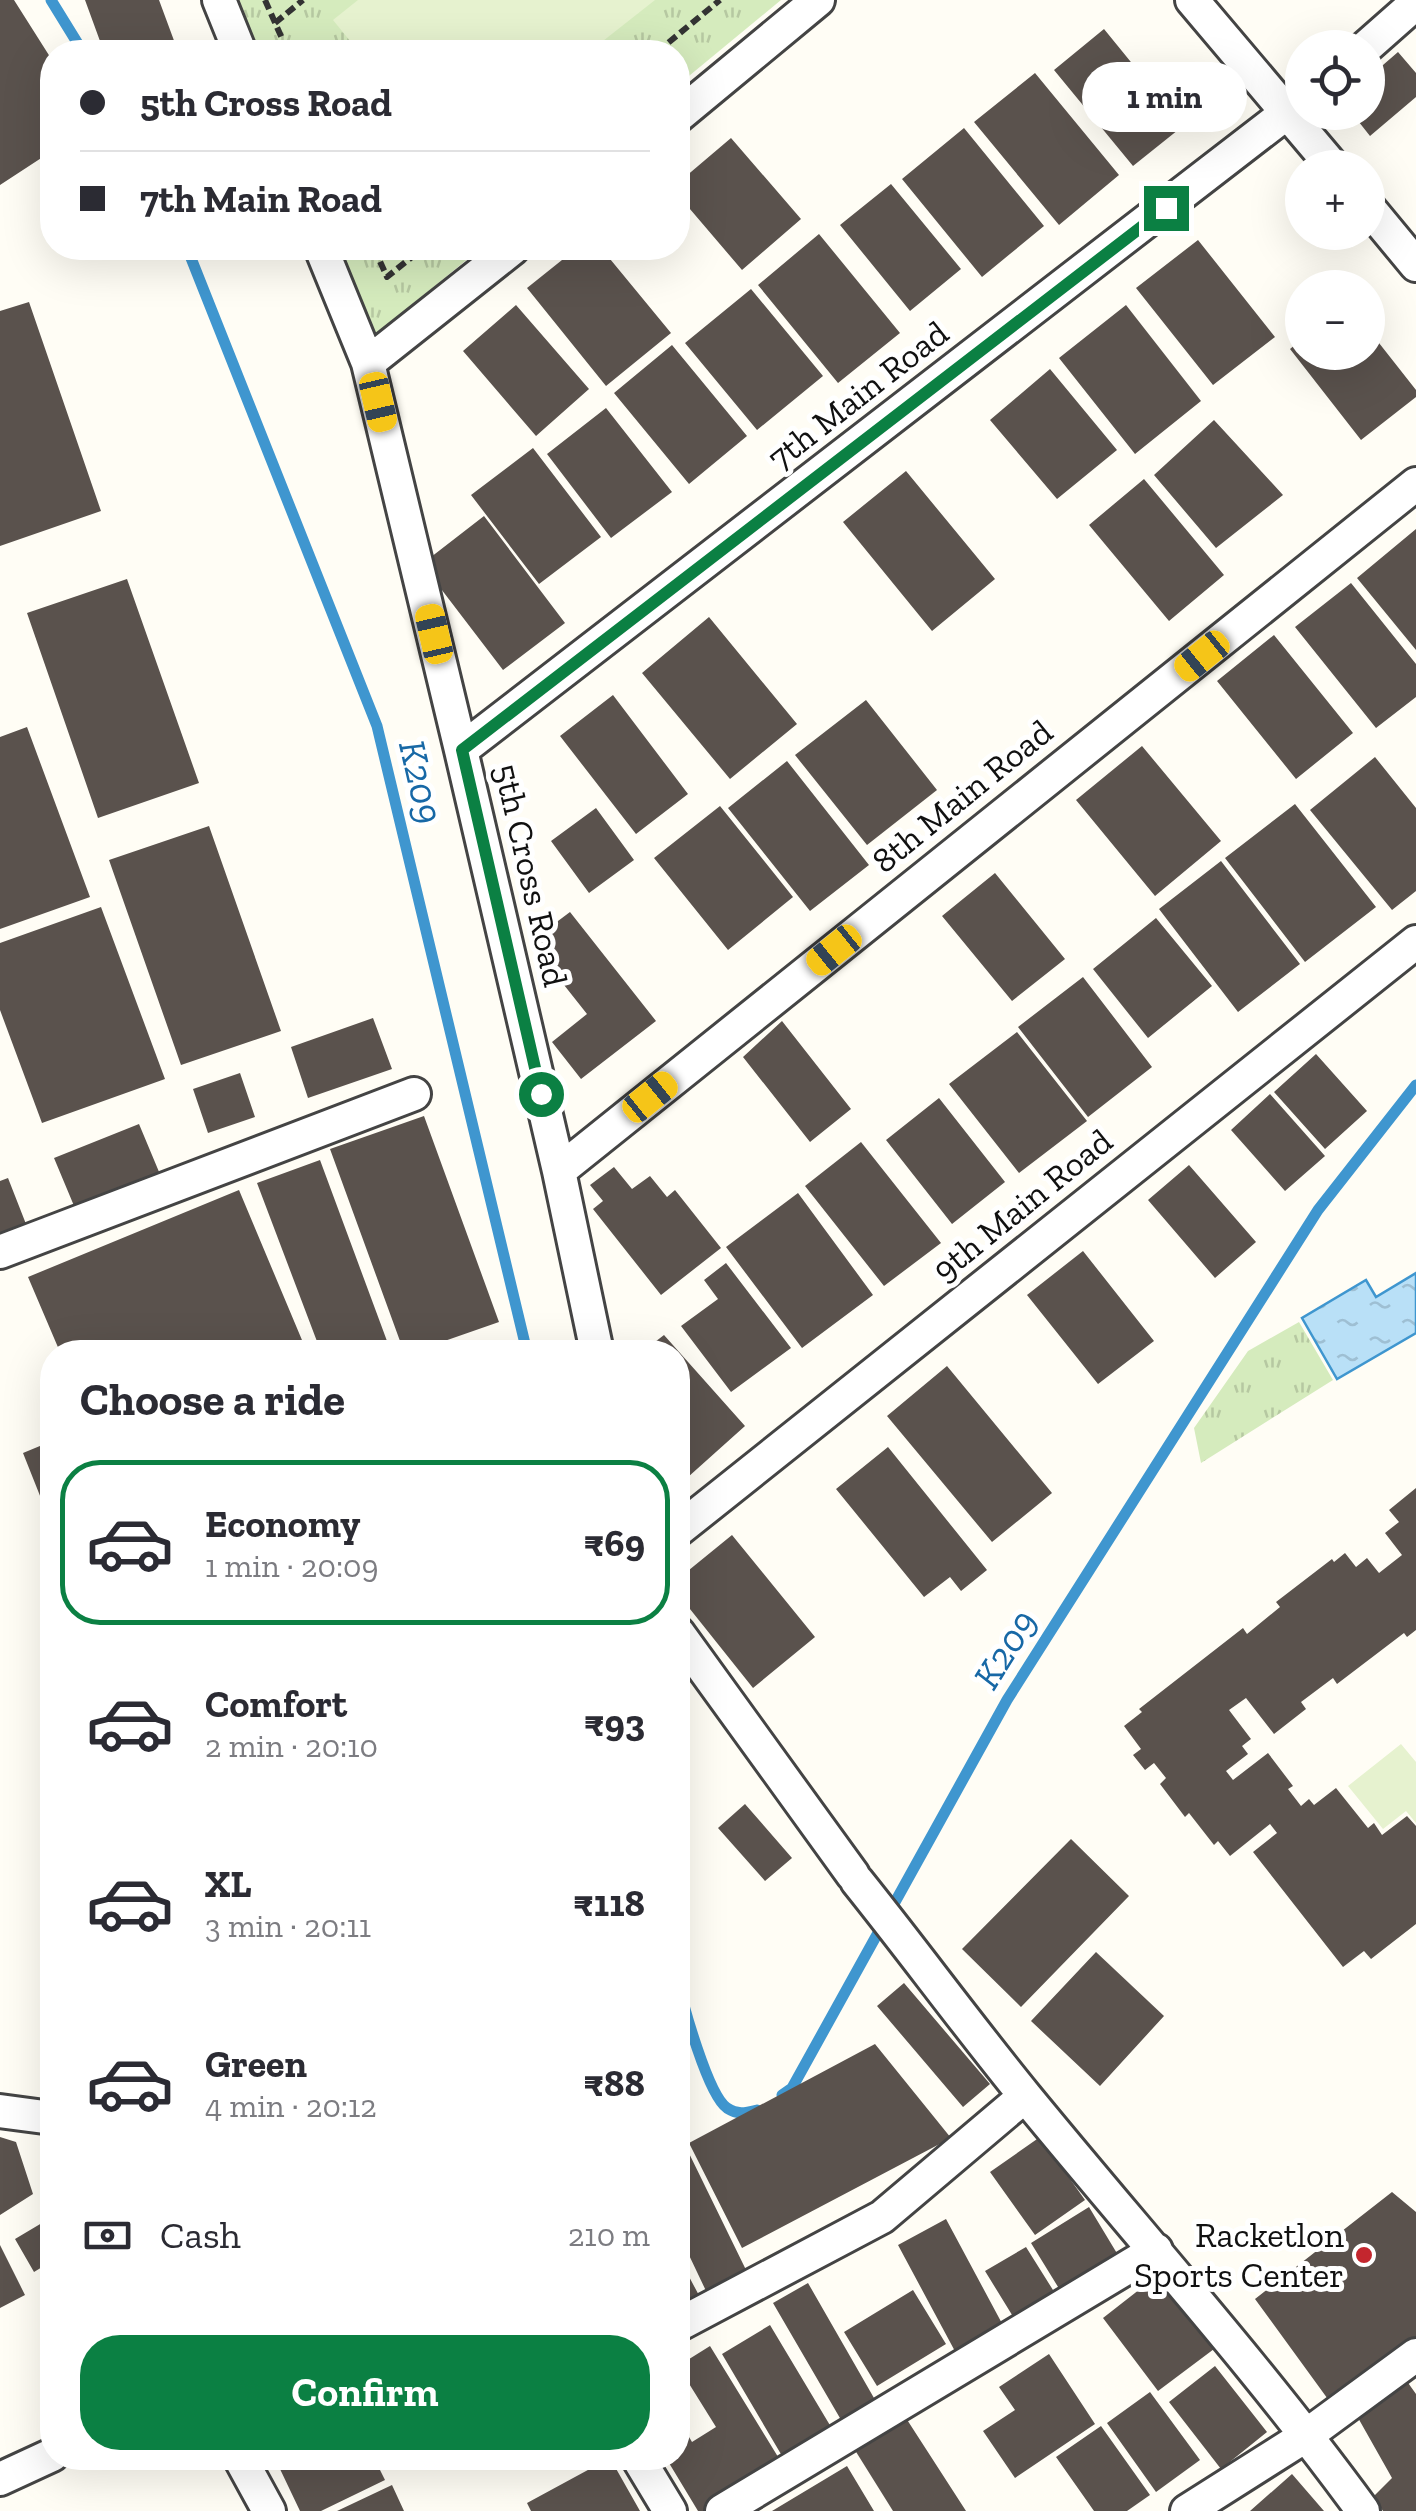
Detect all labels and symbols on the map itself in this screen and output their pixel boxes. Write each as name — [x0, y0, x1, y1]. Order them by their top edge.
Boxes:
callout: 1 min — [1084, 63, 1248, 133]
route end — [1144, 186, 1189, 231]
street label: 7th Main Road — [760, 312, 956, 478]
car — [357, 369, 399, 435]
car — [413, 601, 455, 667]
car — [1169, 625, 1235, 687]
street label: 8th Main Road — [863, 711, 1061, 881]
water label: K209 — [389, 736, 453, 828]
street label: 5th Cross Road — [485, 760, 577, 990]
car — [801, 919, 867, 981]
car — [617, 1066, 683, 1128]
route start — [519, 1072, 564, 1117]
street label: 9th Main Road — [924, 1120, 1120, 1290]
water label: K209 — [963, 1601, 1047, 1697]
place label: Racketlon Sports Center — [1134, 2214, 1344, 2296]
marker: Racketlon Sports Center — [1353, 2244, 1375, 2266]

